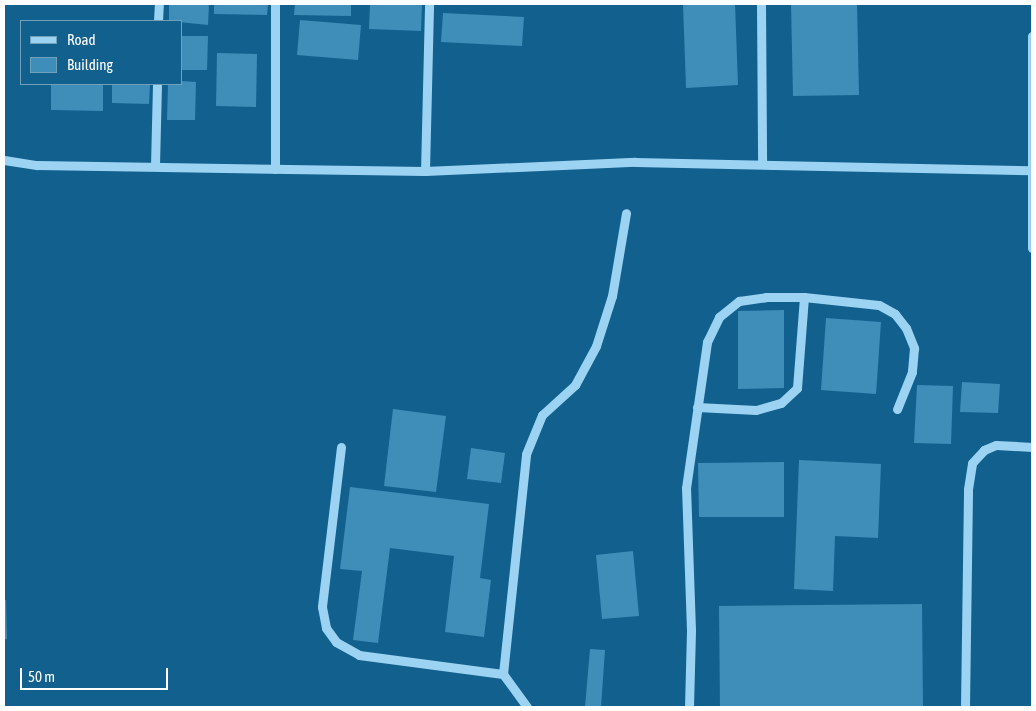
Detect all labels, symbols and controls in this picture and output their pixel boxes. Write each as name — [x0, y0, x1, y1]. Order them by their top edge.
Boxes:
legend — [20, 20, 182, 85]
text: Road — [67, 31, 96, 48]
text: Building — [67, 56, 113, 73]
scale bar — [22, 658, 170, 690]
text: 50 m — [28, 668, 55, 685]

